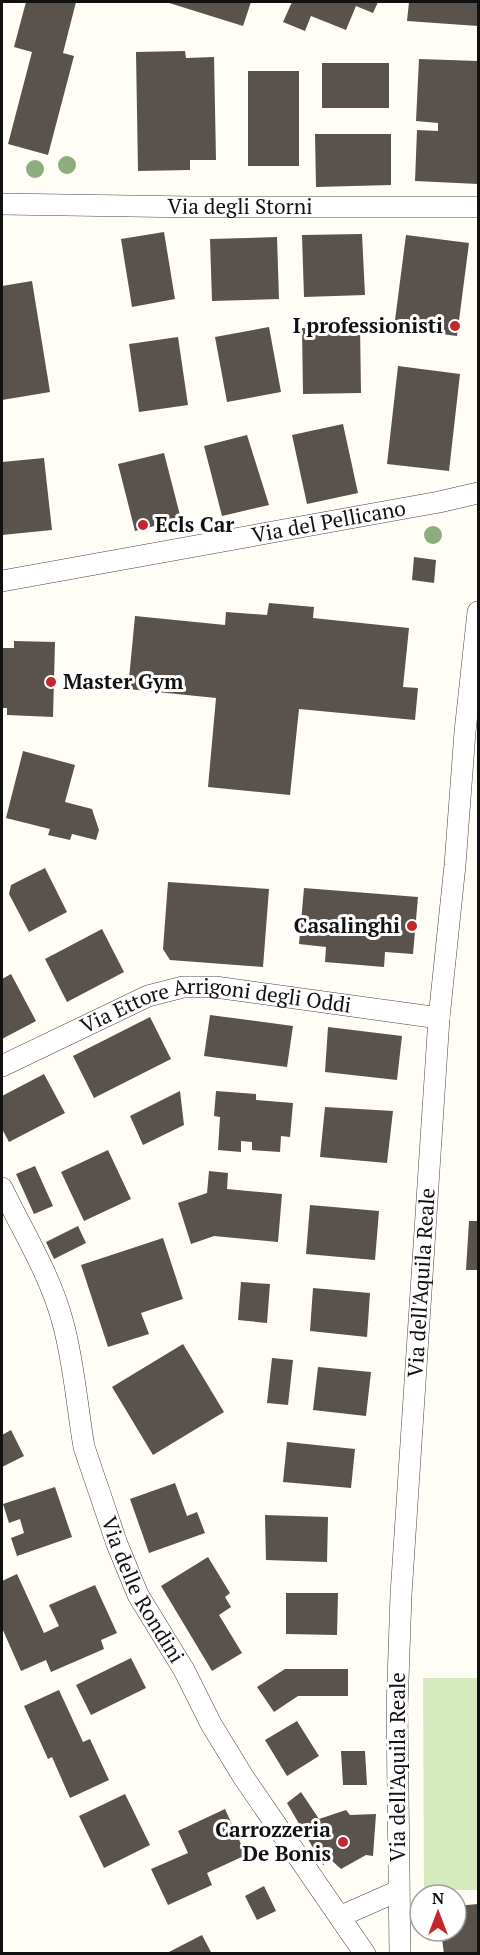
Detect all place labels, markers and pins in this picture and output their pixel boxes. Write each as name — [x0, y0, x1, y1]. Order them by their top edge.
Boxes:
place label: I professionisti — [293, 311, 443, 339]
marker: I professionisti — [448, 319, 462, 333]
place label: Ecls Car — [155, 510, 234, 538]
marker: Ecls Car — [136, 518, 150, 532]
place label: Master Gym — [63, 667, 184, 695]
marker: Master Gym — [44, 675, 58, 689]
place label: Casalinghi — [294, 911, 400, 939]
marker: Casalinghi — [405, 919, 419, 933]
place label: Carrozzeria De Bonis — [215, 1815, 331, 1867]
marker: Carrozzeria De Bonis — [336, 1835, 350, 1849]

